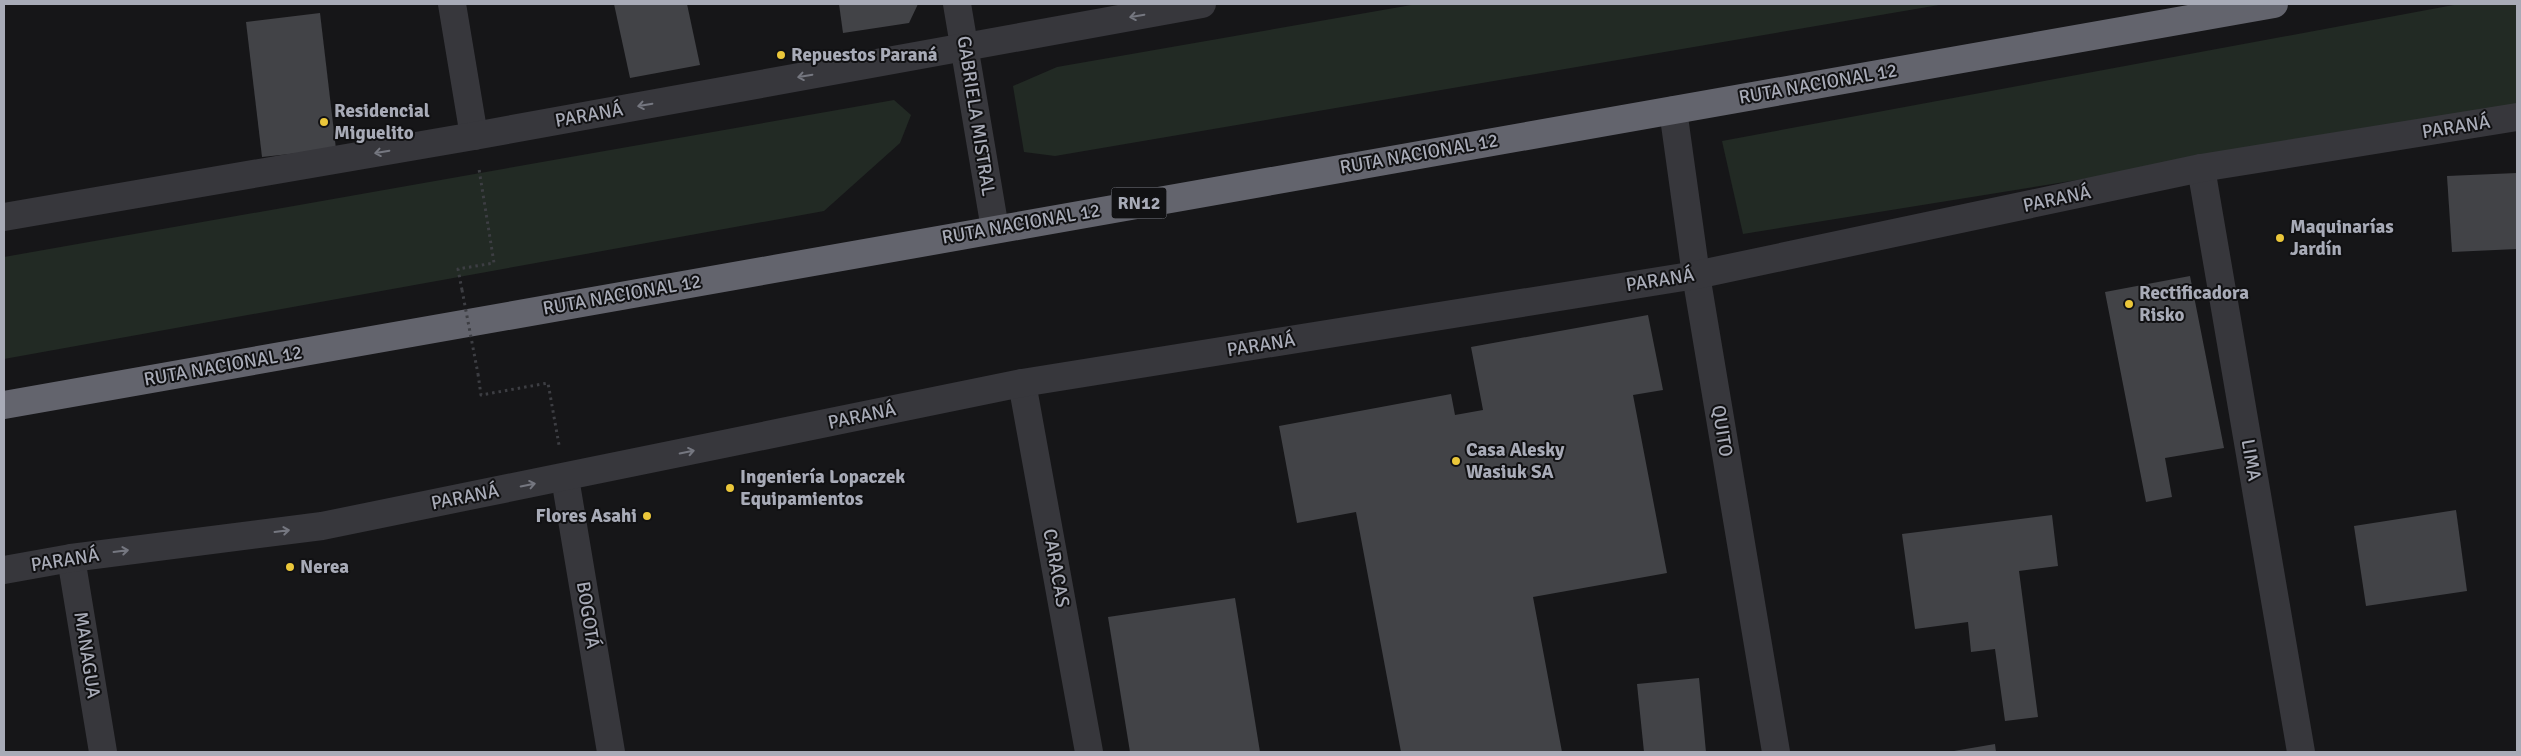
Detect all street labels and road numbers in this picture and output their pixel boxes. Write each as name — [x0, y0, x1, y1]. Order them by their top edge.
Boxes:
street label: GABRIELA MISTRAL — [952, 34, 1001, 198]
street label: RUTA NACIONAL 12 — [1737, 58, 1899, 110]
street label: PARANÁ — [553, 97, 625, 133]
street label: PARANÁ — [2420, 110, 2492, 144]
street label: RUTA NACIONAL 12 — [1338, 128, 1500, 180]
street label: PARANÁ — [2021, 180, 2094, 218]
road number: RN12 — [1112, 188, 1166, 218]
street label: RUTA NACIONAL 12 — [940, 198, 1102, 250]
street label: PARANÁ — [1624, 263, 1696, 297]
street label: RUTA NACIONAL 12 — [541, 269, 703, 321]
street label: PARANÁ — [1225, 328, 1297, 362]
street label: RUTA NACIONAL 12 — [142, 340, 304, 392]
street label: PARANÁ — [826, 397, 899, 435]
street label: QUITO — [1706, 403, 1738, 459]
street label: LIMA — [2236, 437, 2267, 483]
street label: PARANÁ — [429, 479, 501, 515]
street label: CARACAS — [1037, 527, 1075, 609]
street label: PARANÁ — [29, 543, 101, 577]
street label: BOGOTÁ — [571, 580, 605, 651]
street label: MANAGUA — [68, 610, 106, 700]

